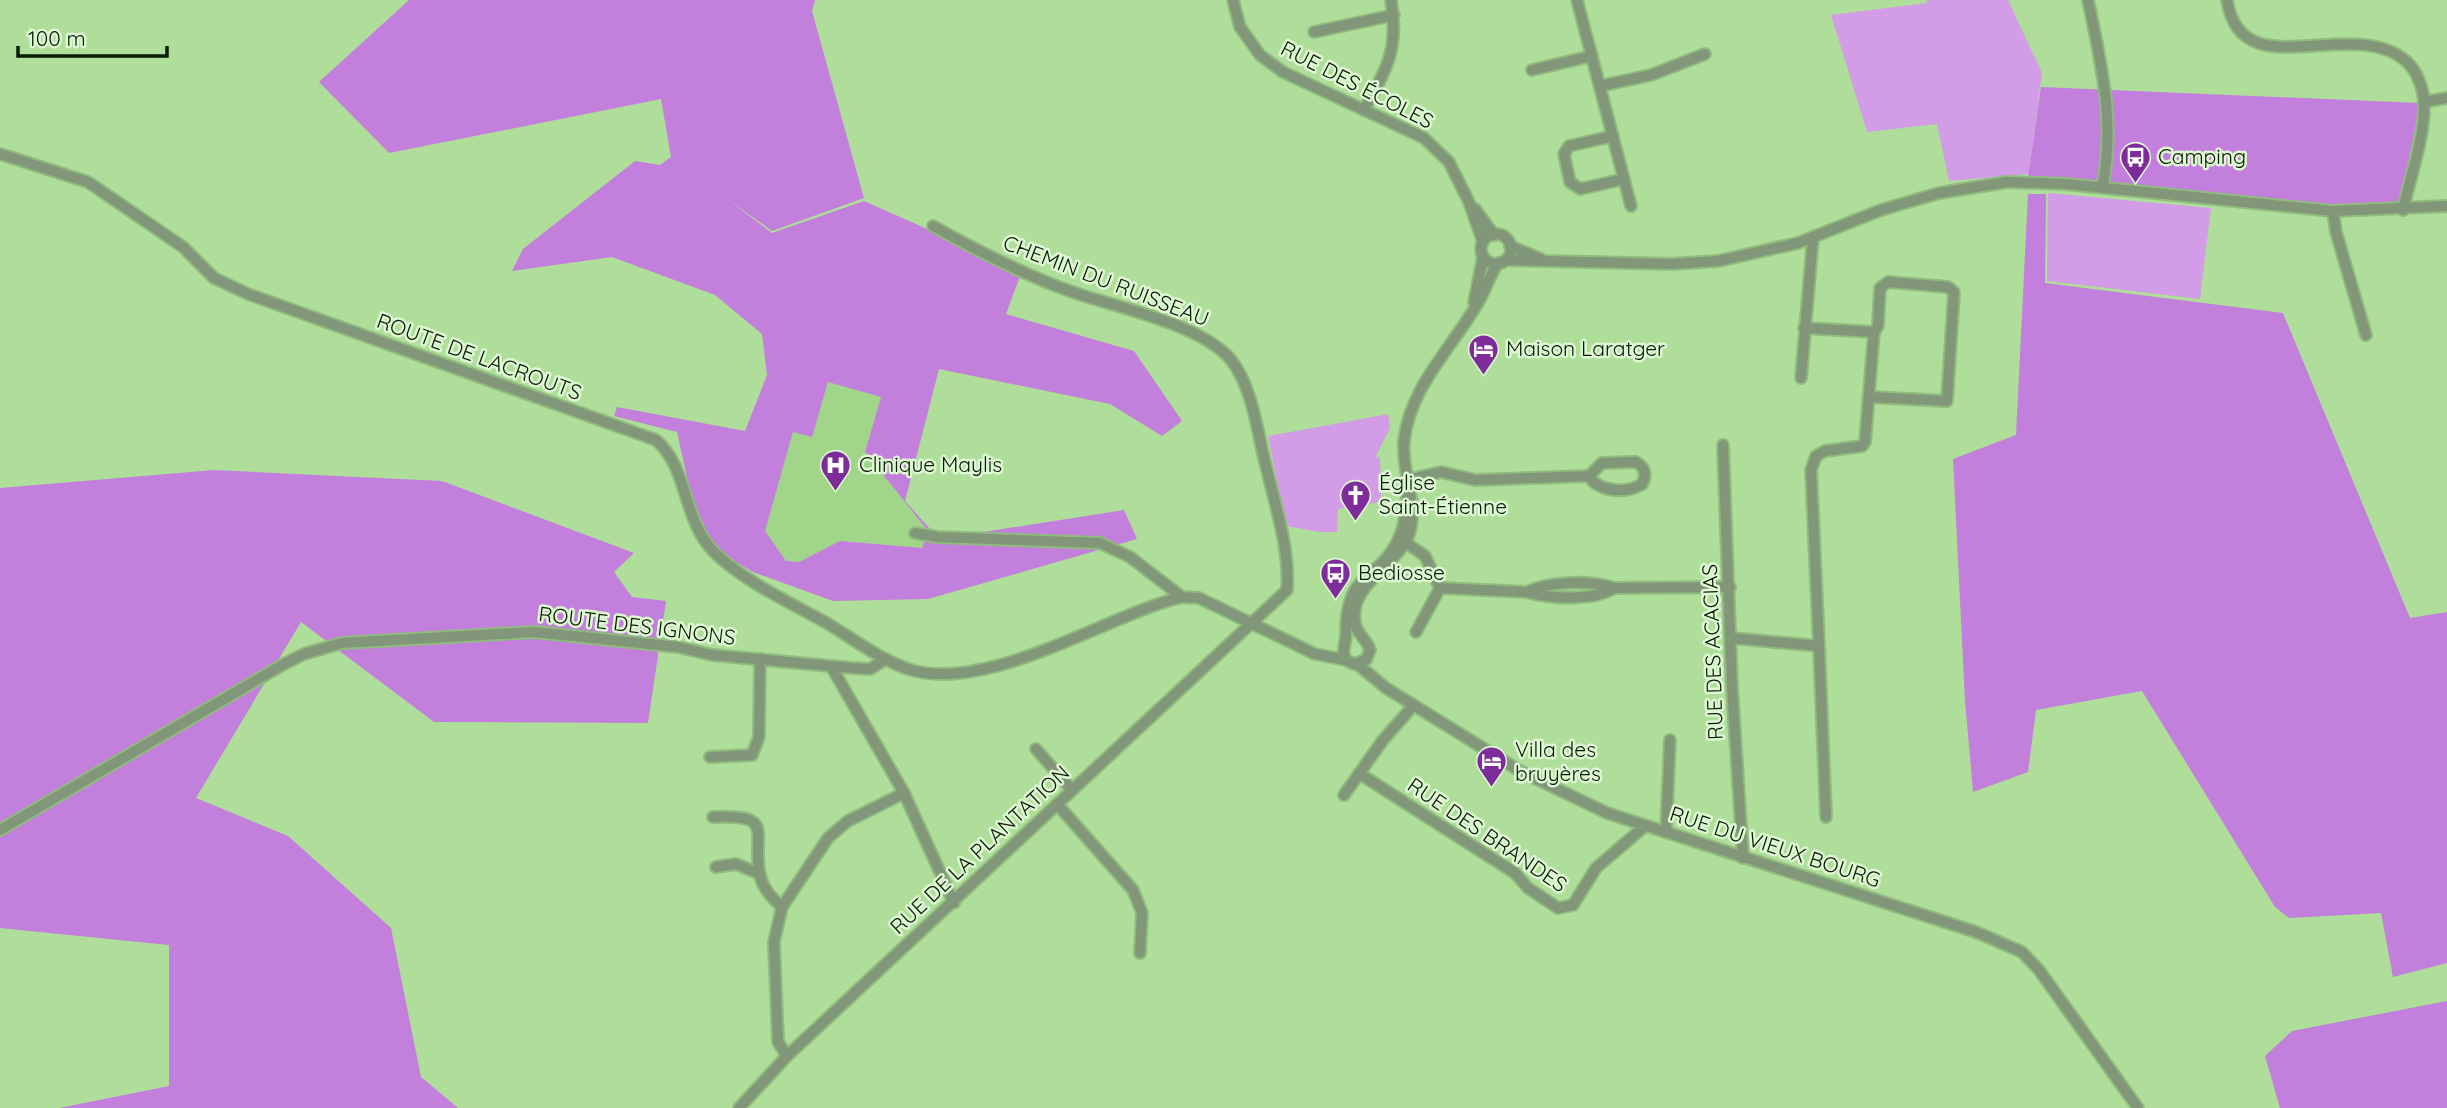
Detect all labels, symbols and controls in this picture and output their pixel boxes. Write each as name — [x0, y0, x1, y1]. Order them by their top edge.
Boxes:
scale bar — [18, 14, 166, 58]
text: 100 m — [28, 25, 86, 51]
street label: RUE DES ÉCOLES — [1277, 34, 1438, 134]
bus stop icon: Camping — [2118, 140, 2152, 184]
place label: Camping — [2158, 143, 2246, 169]
street label: CHEMIN DU RUISSEAU — [1000, 229, 1213, 331]
street label: ROUTE DE LACROUTS — [374, 307, 585, 405]
hotel icon: Maison Laratger — [1466, 332, 1500, 376]
place label: Maison Laratger — [1506, 335, 1665, 361]
hospital icon: Clinique Maylis — [819, 448, 853, 492]
place label: Clinique Maylis — [859, 451, 1002, 477]
place label: Église Saint-Étienne — [1379, 469, 1507, 519]
church icon: Église Saint-Étienne — [1339, 478, 1373, 522]
bus stop icon: Bediosse — [1318, 556, 1352, 600]
place label: Bediosse — [1358, 559, 1445, 585]
street label: RUE DES ACACIAS — [1696, 564, 1728, 741]
street label: ROUTE DES IGNONS — [537, 600, 737, 650]
place label: Villa des bruyères — [1515, 736, 1601, 786]
hotel icon: Villa des bruyères — [1475, 745, 1509, 789]
street label: RUE DE LA PLANTATION — [884, 759, 1074, 939]
street label: RUE DES BRANDES — [1403, 771, 1572, 897]
street label: RUE DU VIEUX BOURG — [1667, 800, 1884, 892]

